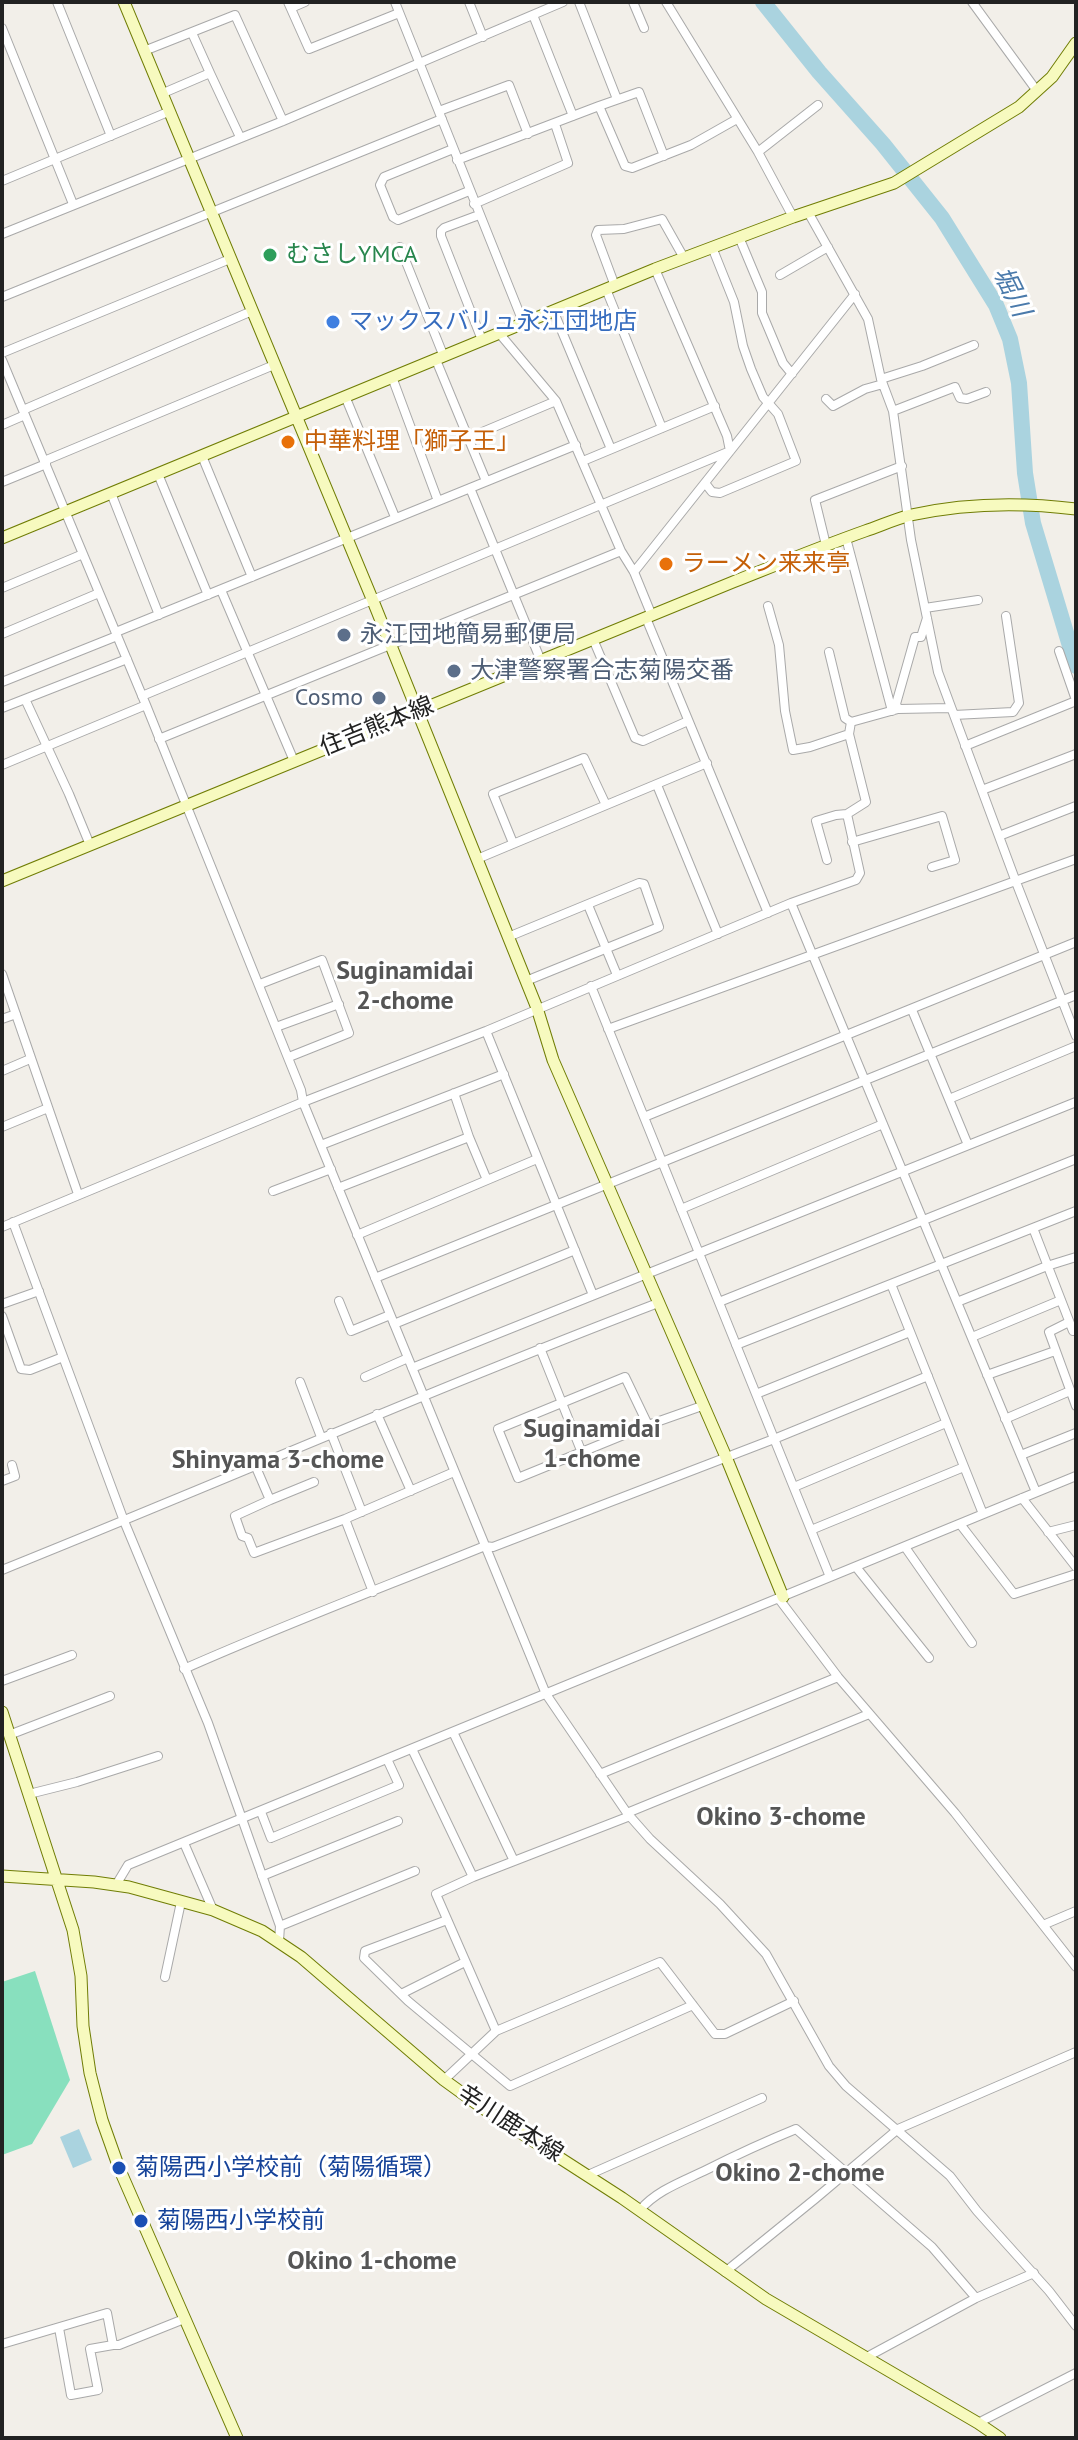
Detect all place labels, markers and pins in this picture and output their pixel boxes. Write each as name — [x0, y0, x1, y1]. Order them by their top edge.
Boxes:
place label: むさしYMCA — [286, 241, 417, 269]
marker: むさしYMCA — [261, 246, 279, 264]
place label: マックスバリュ永江団地店 — [349, 308, 637, 336]
marker: マックスバリュ永江団地店 — [324, 313, 342, 331]
place label: 中華料理「獅子王」 — [304, 428, 520, 456]
marker: 中華料理「獅子王」 — [279, 433, 297, 451]
place label: ラーメン来来亭 — [682, 550, 850, 578]
marker: ラーメン来来亭 — [657, 555, 675, 573]
place label: 永江団地簡易郵便局 — [360, 621, 576, 649]
marker: 永江団地簡易郵便局 — [335, 626, 353, 644]
place label: 大津警察署合志菊陽交番 — [470, 657, 734, 685]
marker: 大津警察署合志菊陽交番 — [445, 662, 463, 680]
place label: Cosmo — [295, 684, 363, 712]
marker: Cosmo — [370, 689, 388, 707]
place label: 菊陽西小学校前（菊陽循環） — [135, 2154, 447, 2182]
marker: 菊陽西小学校前（菊陽循環） — [110, 2159, 128, 2177]
place label: 菊陽西小学校前 — [157, 2207, 325, 2235]
marker: 菊陽西小学校前 — [132, 2212, 150, 2230]

